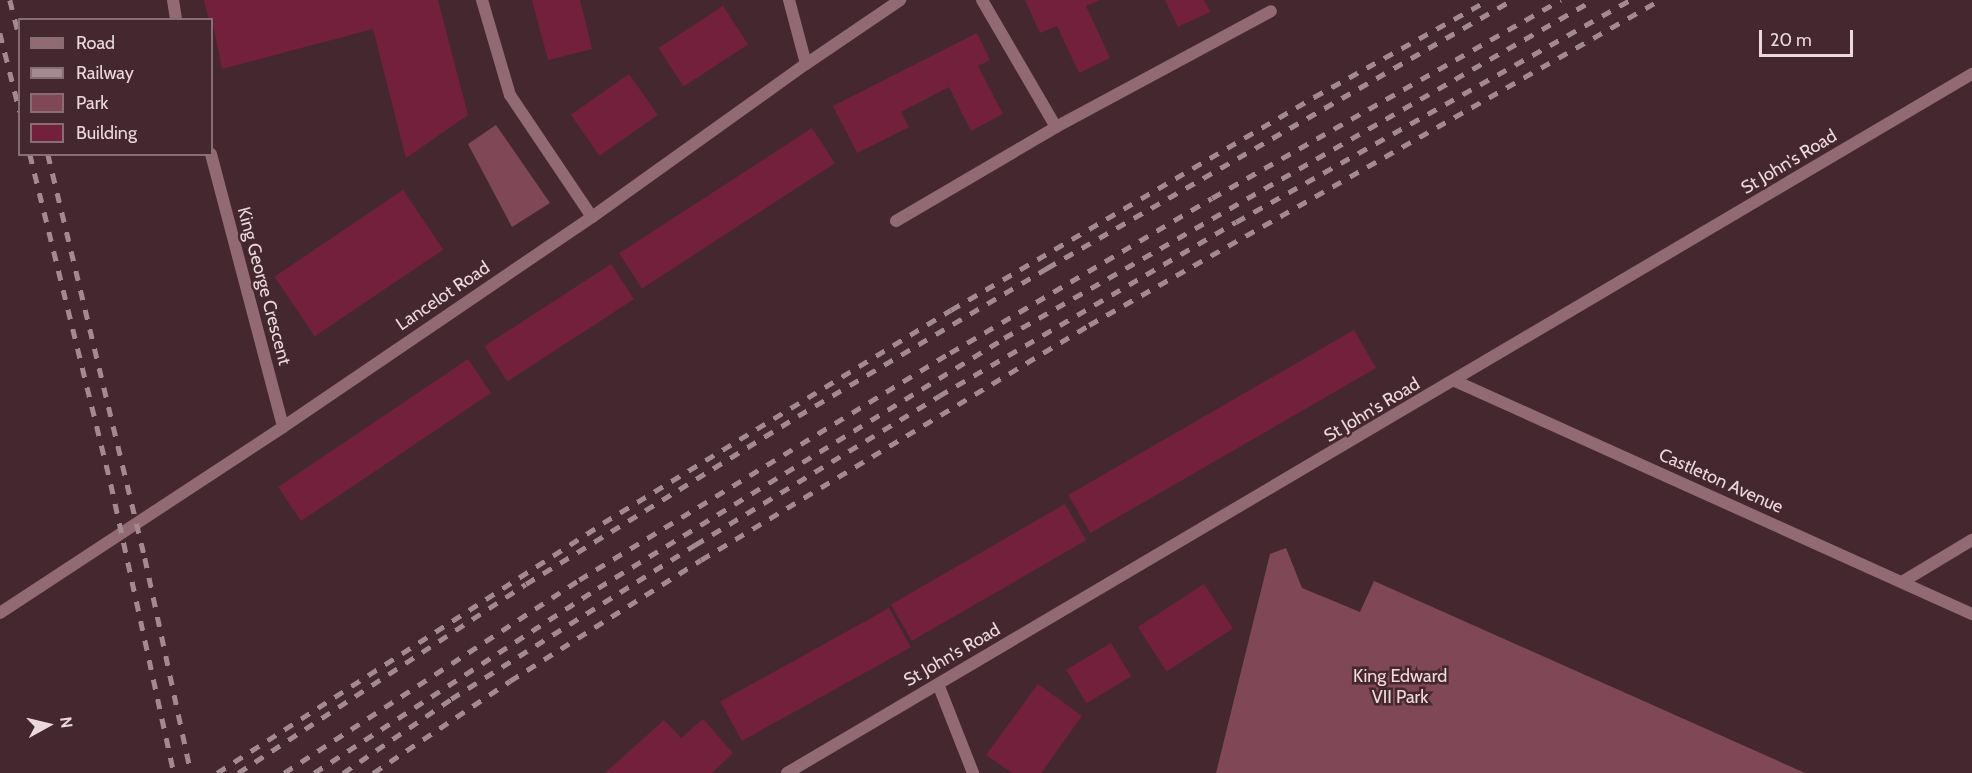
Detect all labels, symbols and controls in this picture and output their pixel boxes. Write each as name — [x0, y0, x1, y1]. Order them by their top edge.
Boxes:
legend — [18, 18, 213, 156]
scale bar — [1762, 18, 1856, 56]
text: 20 m — [1770, 29, 1812, 51]
text: Road — [76, 32, 115, 54]
text: Railway — [76, 62, 134, 84]
text: Park — [76, 92, 108, 114]
text: Building — [76, 122, 137, 144]
street label: St John's Road — [1737, 125, 1841, 199]
street label: King George Crescent — [233, 205, 295, 367]
street label: Lancelot Road — [392, 257, 494, 335]
street label: St John's Road — [1320, 373, 1424, 447]
street label: Castleton Avenue — [1656, 444, 1786, 518]
street label: St John's Road — [900, 619, 1004, 691]
park label: King Edward VII Park — [1353, 666, 1447, 708]
north arrow — [18, 695, 78, 755]
text: N — [56, 716, 77, 729]

